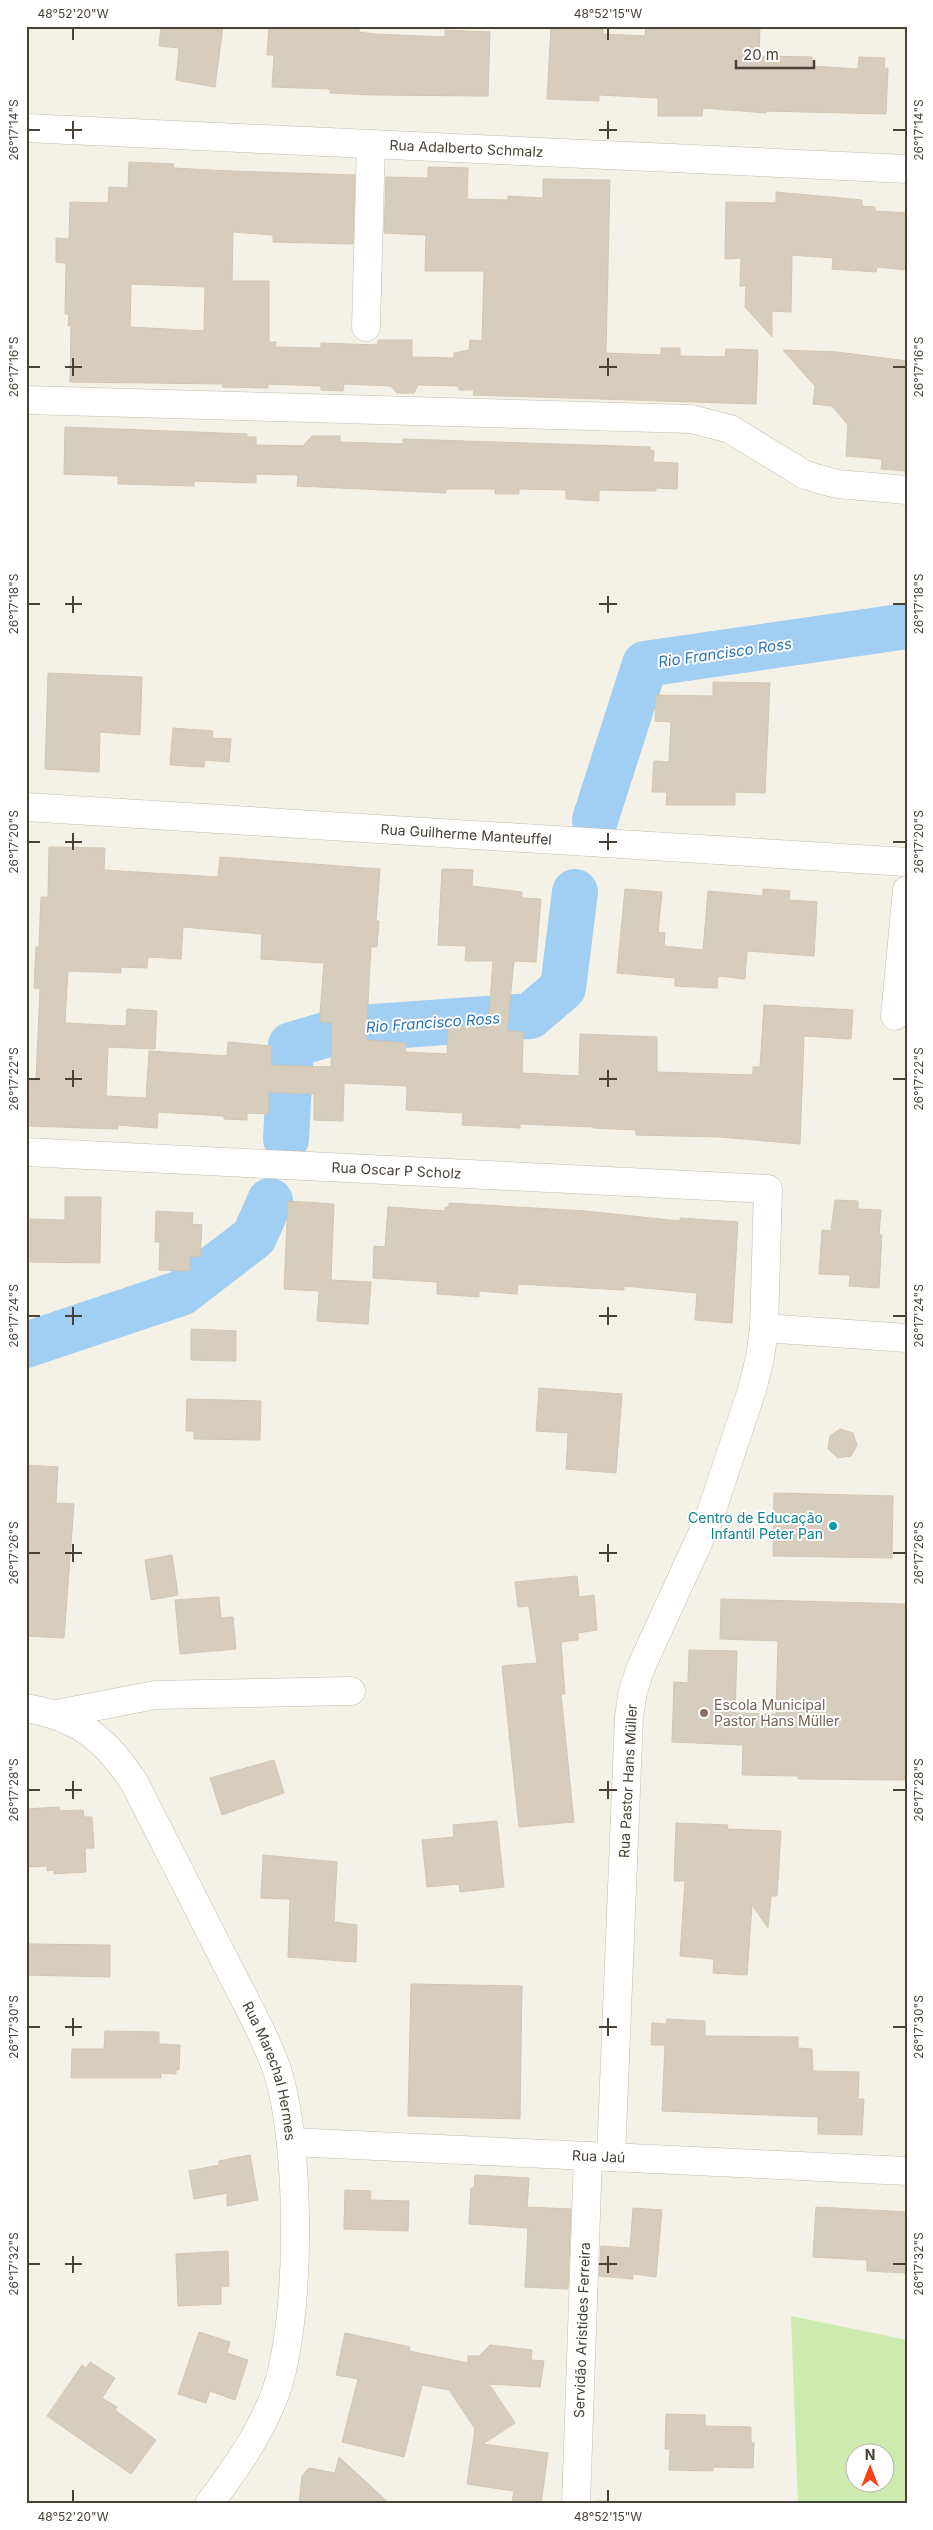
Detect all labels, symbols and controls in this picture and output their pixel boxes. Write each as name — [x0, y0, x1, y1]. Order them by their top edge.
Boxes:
text: 48°52'20"W — [38, 6, 109, 21]
text: 48°52'15"W — [574, 6, 642, 21]
scale bar — [736, 38, 813, 70]
text: 20 m — [743, 45, 779, 64]
text: 26°17'14"S — [6, 99, 21, 161]
text: 26°17'14"S — [911, 99, 926, 161]
street label: Rua Adalberto Schmalz — [389, 136, 544, 160]
text: 26°17'16"S — [6, 336, 21, 398]
text: 26°17'16"S — [911, 336, 926, 398]
text: 26°17'18"S — [6, 573, 21, 635]
text: 26°17'18"S — [911, 573, 926, 635]
water label: Rio Francisco Ross — [657, 634, 793, 671]
text: 26°17'20"S — [6, 810, 21, 874]
text: 26°17'20"S — [911, 810, 926, 874]
street label: Rua Guilherme Manteuffel — [380, 820, 552, 848]
water label: Rio Francisco Ross — [365, 1008, 501, 1037]
text: 26°17'22"S — [6, 1047, 21, 1111]
text: 26°17'22"S — [911, 1047, 926, 1111]
street label: Rua Oscar P Scholz — [331, 1158, 462, 1182]
text: 26°17'24"S — [6, 1284, 21, 1348]
text: 26°17'24"S — [911, 1284, 926, 1348]
place label: Centro de Educação Infantil Peter Pan — [688, 1509, 823, 1542]
marker: Centro de Educação Infantil Peter Pan — [827, 1520, 839, 1532]
text: 26°17'26"S — [6, 1521, 21, 1585]
text: 26°17'26"S — [911, 1521, 926, 1585]
place label: Escola Municipal Pastor Hans Müller — [714, 1696, 839, 1729]
street label: Rua Pastor Hans Müller — [615, 1703, 640, 1858]
marker: Escola Municipal Pastor Hans Müller — [698, 1707, 710, 1719]
text: 26°17'28"S — [6, 1758, 21, 1822]
text: 26°17'28"S — [911, 1758, 926, 1822]
text: 26°17'30"S — [6, 1995, 21, 2059]
text: 26°17'30"S — [911, 1995, 926, 2059]
street label: Rua Marechal Hermes — [239, 1998, 299, 2141]
street label: Rua Jaú — [572, 2146, 626, 2166]
text: 26°17'32"S — [6, 2232, 21, 2296]
text: 26°17'32"S — [911, 2232, 926, 2296]
street label: Servidão Aristides Ferreira — [570, 2242, 593, 2418]
north arrow — [846, 2442, 896, 2492]
text: N — [865, 2446, 875, 2463]
text: 48°52'20"W — [38, 2509, 109, 2524]
text: 48°52'15"W — [574, 2509, 642, 2524]

